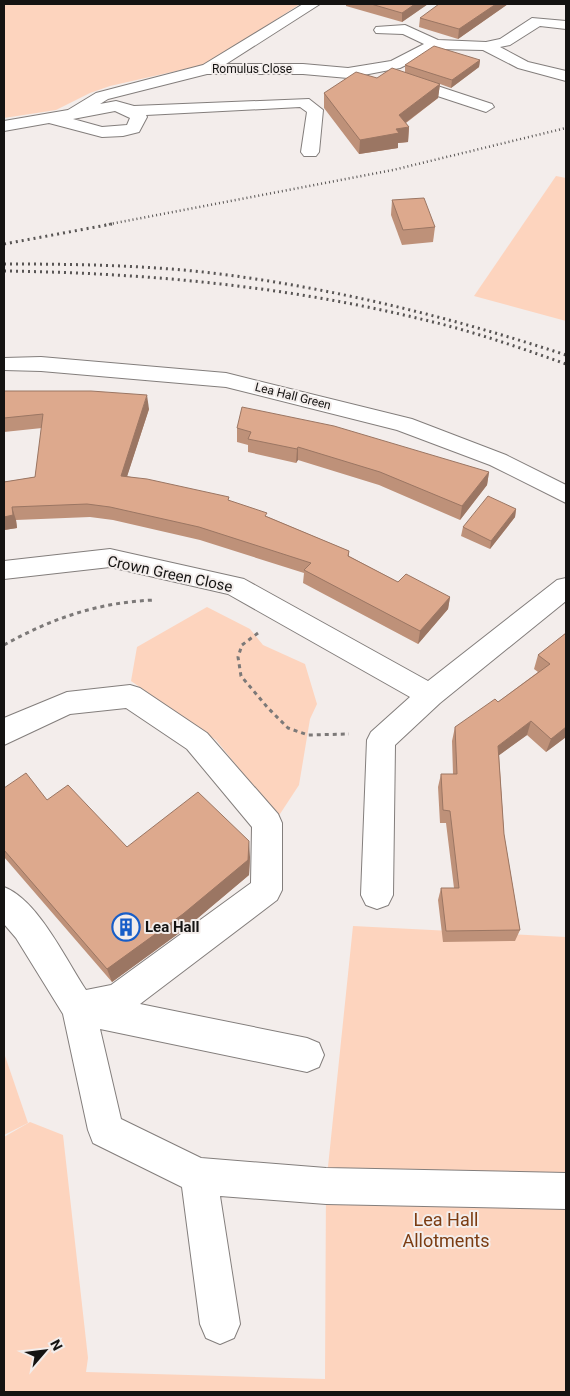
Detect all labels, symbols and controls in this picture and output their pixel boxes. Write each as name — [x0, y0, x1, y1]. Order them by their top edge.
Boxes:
street label: Romulus Close — [212, 62, 292, 76]
street label: Lea Hall Green — [254, 380, 332, 412]
street label: Crown Green Close — [106, 552, 234, 596]
building icon: Lea Hall — [111, 912, 141, 942]
place label: Lea Hall — [145, 918, 200, 936]
park label: Lea Hall Allotments — [402, 1209, 490, 1251]
north arrow — [20, 1326, 70, 1376]
text: N — [47, 1337, 66, 1353]

